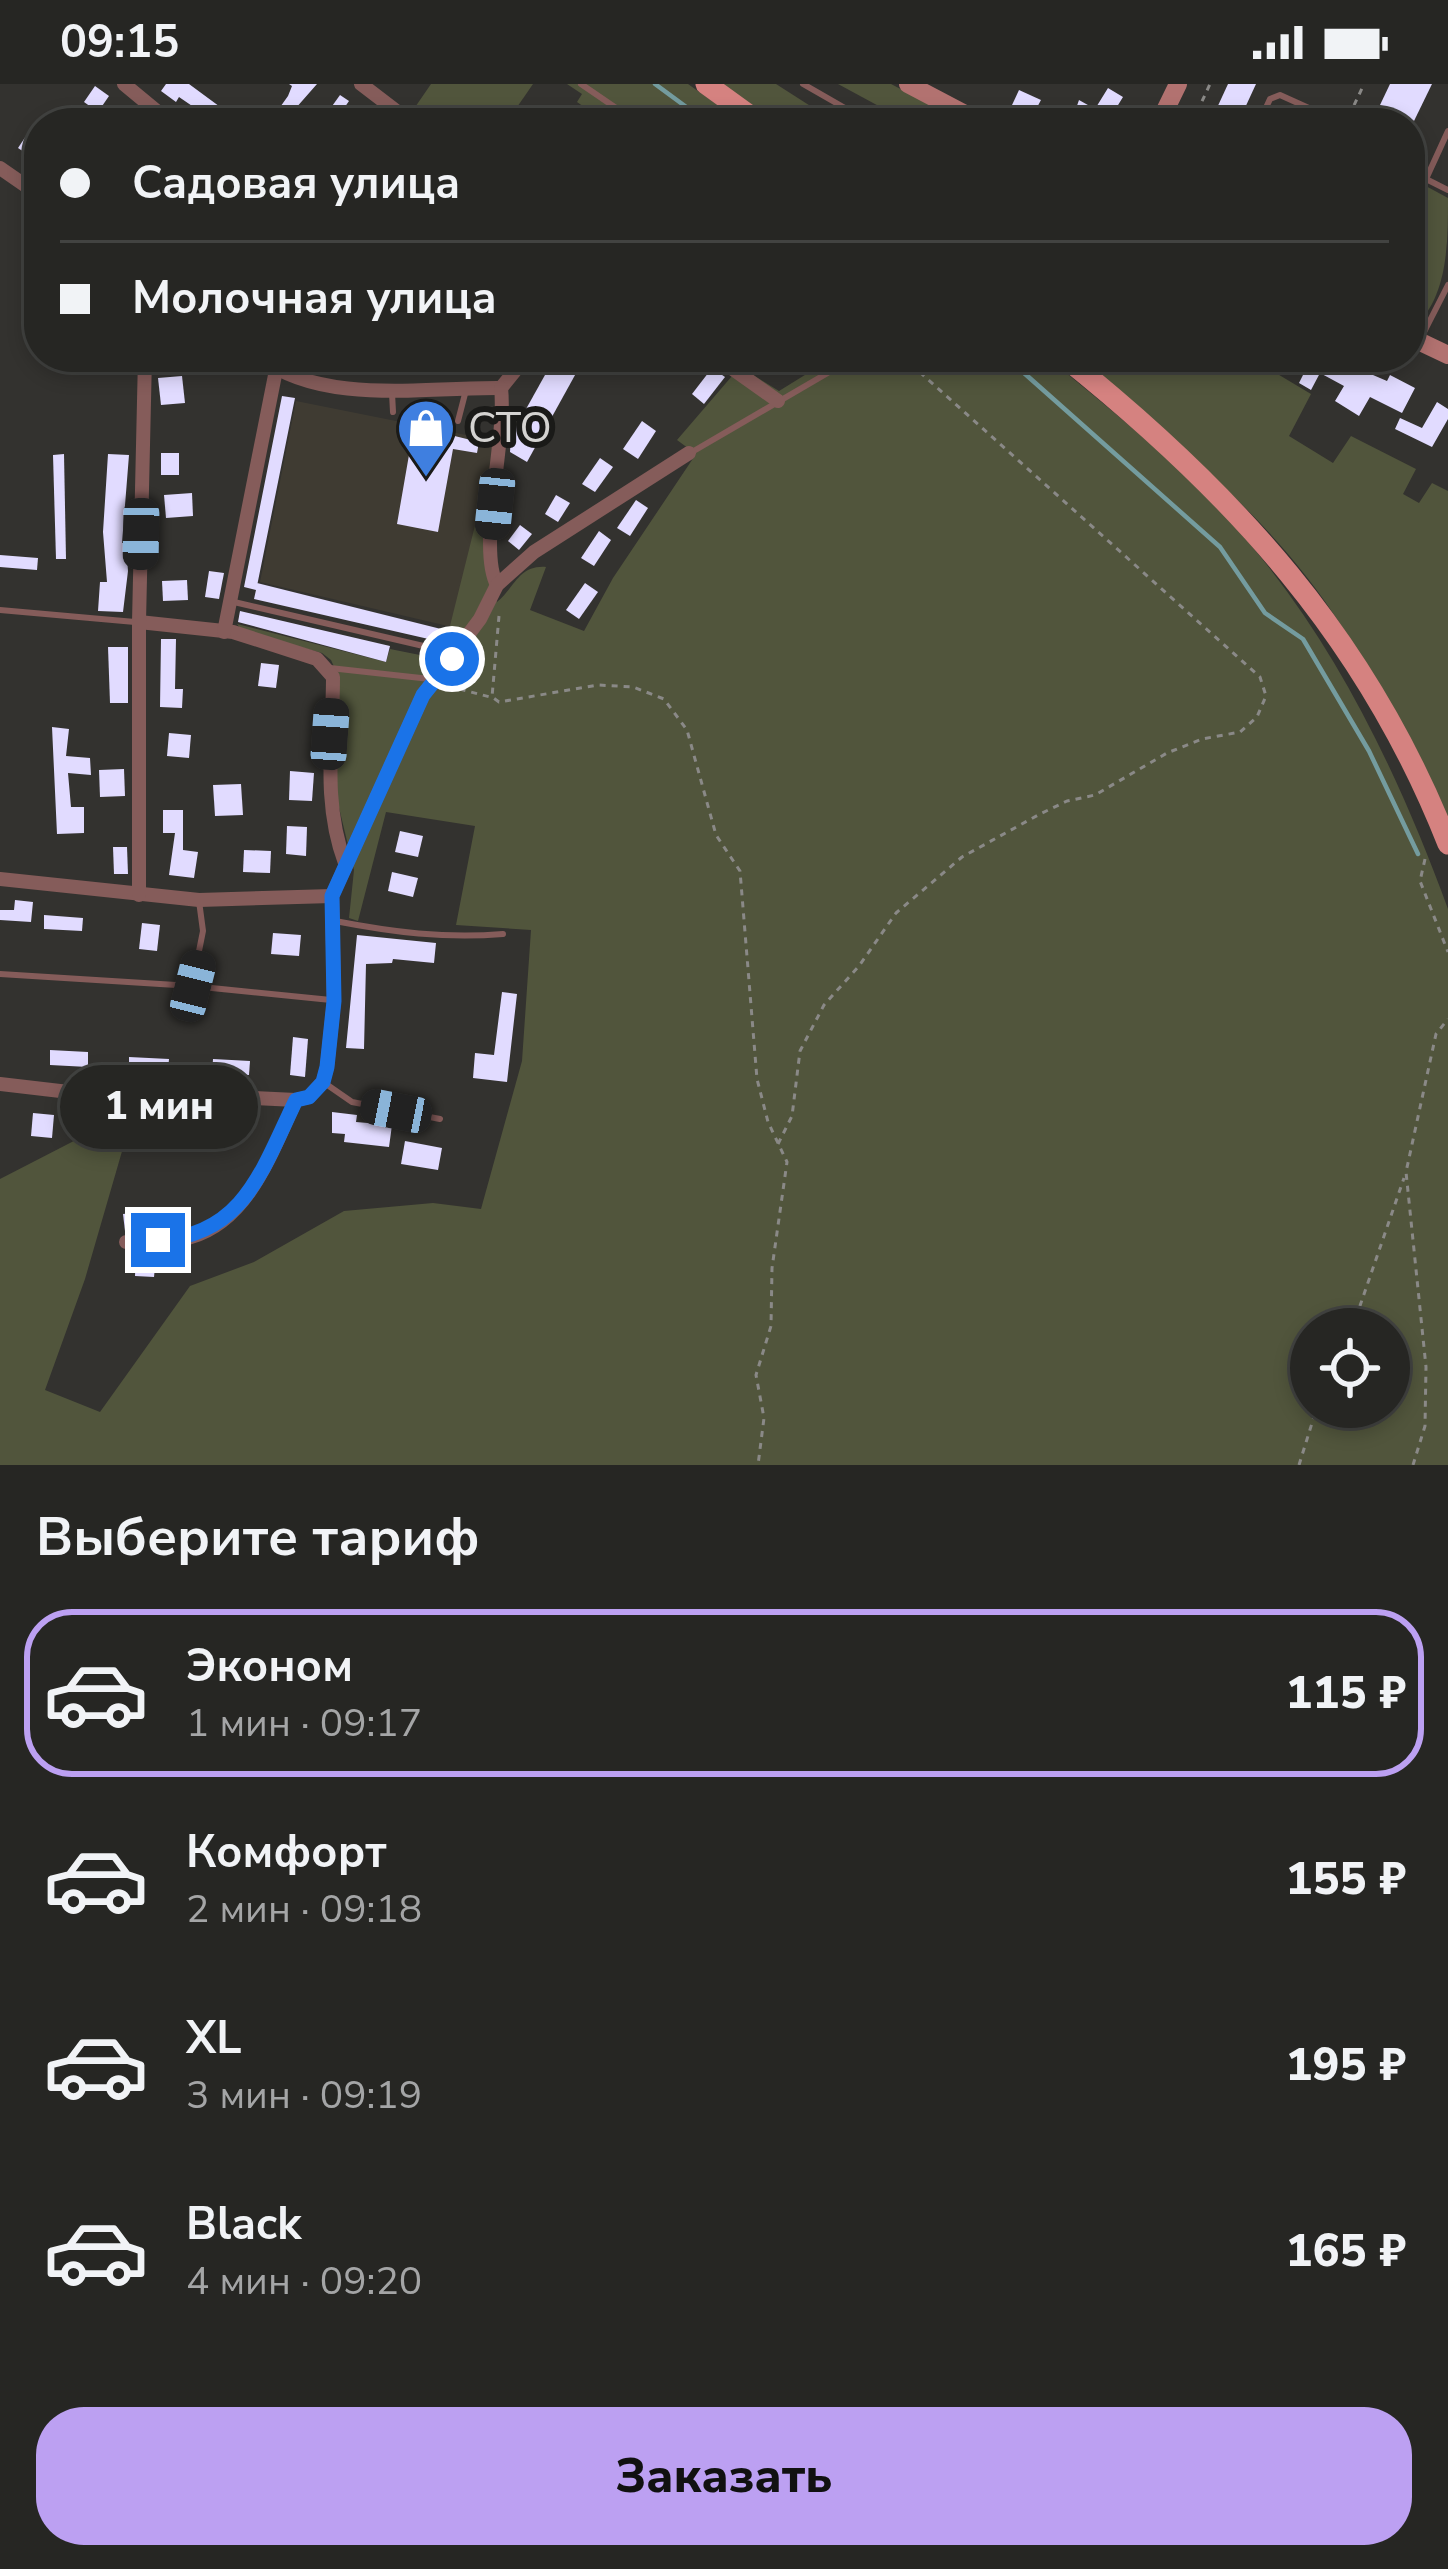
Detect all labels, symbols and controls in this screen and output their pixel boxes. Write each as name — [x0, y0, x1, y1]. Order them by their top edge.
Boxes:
text: 09:15 — [60, 12, 179, 73]
text: Садовая улица — [132, 153, 460, 214]
text: Молочная улица — [132, 268, 497, 329]
shop icon: СТО — [395, 397, 457, 479]
place label: СТО — [468, 400, 552, 457]
car — [473, 466, 517, 542]
car — [122, 498, 160, 570]
route start — [425, 632, 479, 686]
car — [310, 697, 350, 771]
car — [167, 947, 219, 1025]
callout: 1 мин — [59, 1066, 257, 1150]
text: 1 мин — [104, 1080, 214, 1133]
car — [357, 1086, 435, 1136]
route end — [131, 1213, 185, 1267]
map controls — [1290, 1308, 1410, 1428]
button: locate — [1290, 1308, 1410, 1428]
text: Выберите тариф — [36, 1500, 479, 1574]
text: Эконом — [186, 1636, 353, 1697]
icon: car — [42, 1639, 150, 1747]
text: 115 ₽ — [1285, 1663, 1406, 1724]
text: 1 мин · 09:17 — [186, 1697, 422, 1750]
text: Комфорт — [186, 1822, 387, 1883]
icon: car — [42, 1825, 150, 1933]
text: 155 ₽ — [1285, 1849, 1406, 1910]
text: 2 мин · 09:18 — [186, 1883, 422, 1936]
text: XL — [186, 2008, 242, 2069]
icon: car — [42, 2011, 150, 2119]
text: 195 ₽ — [1285, 2035, 1406, 2096]
text: 3 мин · 09:19 — [186, 2069, 422, 2122]
text: Black — [186, 2194, 301, 2255]
icon: car — [42, 2197, 150, 2305]
text: 165 ₽ — [1285, 2221, 1406, 2282]
text: 4 мин · 09:20 — [186, 2255, 422, 2308]
button: Заказать — [36, 2407, 1412, 2545]

